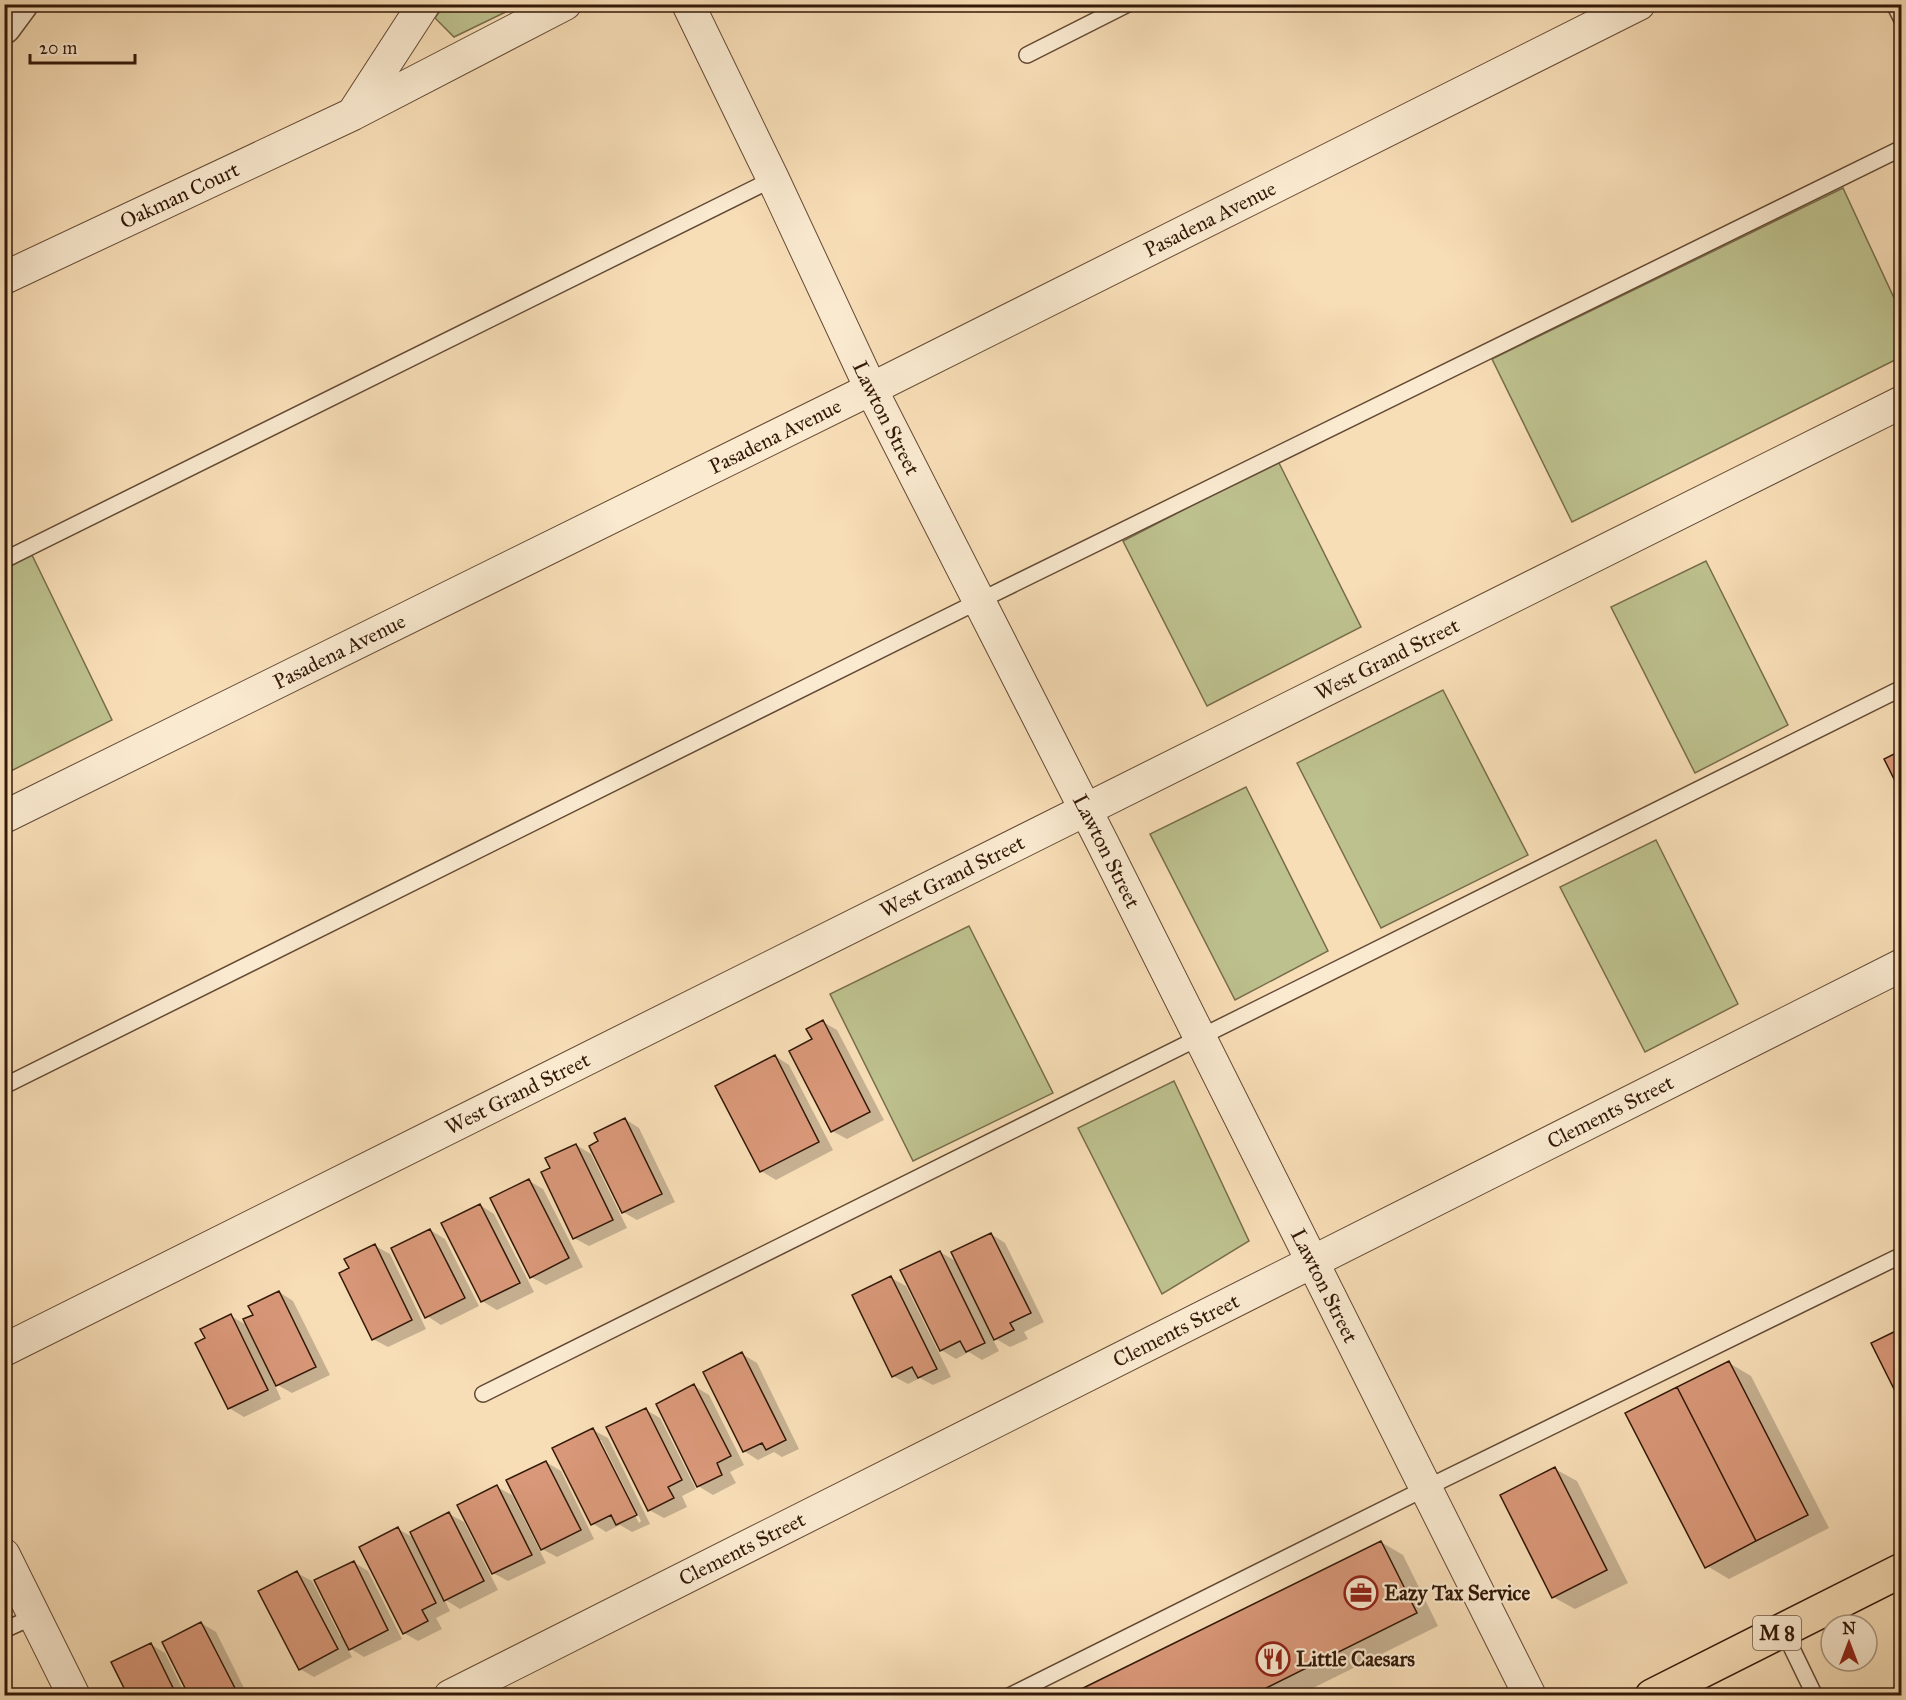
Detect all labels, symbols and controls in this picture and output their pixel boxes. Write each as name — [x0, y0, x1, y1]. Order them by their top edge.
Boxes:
scale bar — [30, 27, 135, 65]
text: 20 m — [39, 37, 77, 59]
street label: Oakman Court — [116, 156, 244, 235]
street label: Pasadena Avenue — [1140, 175, 1280, 263]
street label: Lawton Street — [847, 357, 926, 480]
street label: Pasadena Avenue — [705, 393, 846, 480]
street label: Pasadena Avenue — [269, 608, 410, 695]
street label: West Grand Street — [1310, 612, 1464, 706]
street label: Lawton Street — [1067, 790, 1146, 913]
street label: West Grand Street — [876, 829, 1029, 923]
street label: West Grand Street — [441, 1046, 595, 1141]
street label: Clements Street — [1543, 1069, 1678, 1155]
street label: Lawton Street — [1285, 1224, 1364, 1348]
street label: Clements Street — [1109, 1287, 1244, 1373]
street label: Clements Street — [675, 1506, 810, 1592]
office icon: Eazy Tax Service — [1343, 1575, 1379, 1611]
place label: Eazy Tax Service — [1384, 1580, 1530, 1606]
north arrow — [1819, 1613, 1879, 1673]
road number: M 8 — [1753, 1616, 1801, 1650]
text: N — [1842, 1619, 1856, 1638]
restaurant icon: Little Caesars — [1255, 1641, 1291, 1677]
place label: Little Caesars — [1296, 1646, 1415, 1672]

